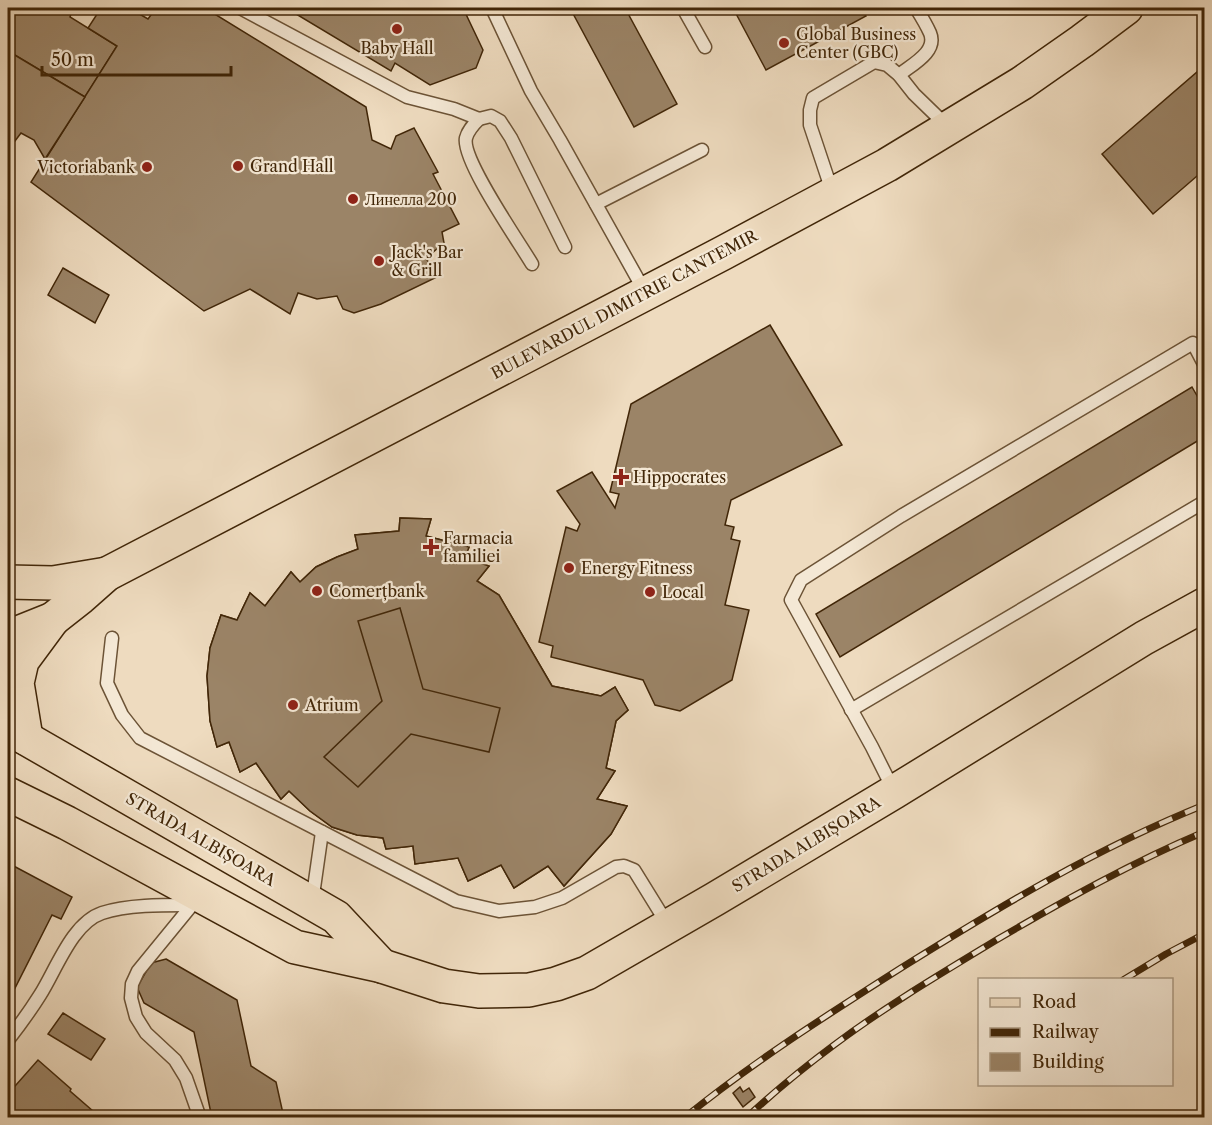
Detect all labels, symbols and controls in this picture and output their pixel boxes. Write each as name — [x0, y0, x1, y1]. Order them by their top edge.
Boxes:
marker: Baby Hall — [390, 22, 404, 36]
place label: Global Business Center (GBC) — [796, 24, 916, 62]
marker: Global Business Center (GBC) — [777, 36, 791, 50]
place label: Baby Hall — [360, 38, 434, 58]
scale bar — [42, 39, 231, 77]
text: 50 m — [51, 49, 94, 71]
place label: Grand Hall — [250, 156, 334, 176]
place label: Victoriabank — [36, 157, 136, 177]
marker: Grand Hall — [231, 159, 245, 173]
marker: Victoriabank — [140, 160, 154, 174]
place label: Линелла 200 — [365, 189, 457, 209]
marker: Линелла 200 — [346, 192, 360, 206]
street label: BULEVARDUL DIMITRIE CANTEMIR — [487, 224, 762, 383]
place label: Jack's Bar & Grill — [388, 242, 464, 280]
marker: Jack's Bar & Grill — [372, 254, 386, 268]
place label: Hippocrates — [633, 467, 726, 487]
marker: Hippocrates — [614, 470, 628, 484]
place label: Farmacia familiei — [443, 528, 514, 566]
marker: Farmacia familiei — [424, 540, 438, 554]
place label: Energy Fitness — [581, 558, 693, 578]
marker: Energy Fitness — [562, 561, 576, 575]
place label: Comerțbank — [329, 581, 426, 601]
place label: Local — [662, 582, 704, 602]
marker: Comerțbank — [310, 584, 324, 598]
marker: Local — [643, 585, 657, 599]
place label: Atrium — [304, 695, 359, 715]
marker: Atrium — [286, 698, 300, 712]
street label: STRADA ALBIȘOARA — [123, 788, 280, 891]
street label: STRADA ALBIȘOARA — [728, 791, 885, 896]
legend — [978, 978, 1173, 1086]
text: Road — [1032, 991, 1077, 1013]
text: Railway — [1032, 1021, 1100, 1043]
text: Building — [1032, 1051, 1104, 1073]

